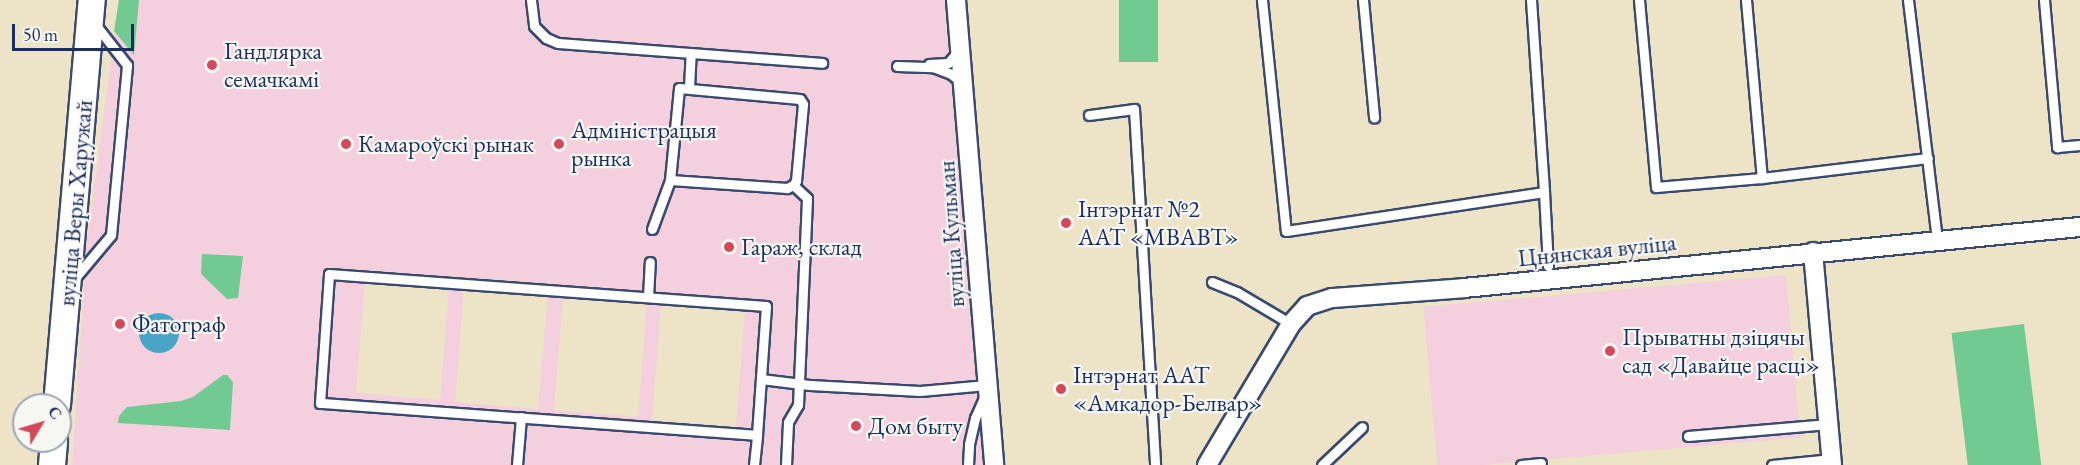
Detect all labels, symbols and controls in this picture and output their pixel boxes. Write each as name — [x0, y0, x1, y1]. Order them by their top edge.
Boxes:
scale bar — [15, 12, 136, 50]
text: 50 m — [23, 23, 58, 46]
place label: Гандлярка семачкамі — [224, 37, 322, 93]
marker: Гандлярка семачкамі — [205, 58, 219, 72]
street label: вуліца Веры Харужай — [52, 99, 98, 307]
place label: Адміністрацыя рынка — [571, 116, 717, 172]
place label: Камароўскі рынак — [358, 130, 534, 158]
marker: Камароўскі рынак — [339, 137, 353, 151]
marker: Адміністрацыя рынка — [552, 137, 566, 151]
street label: вуліца Кульман — [932, 160, 970, 308]
place label: Інтэрнат №2 ААТ «МВАВТ» — [1078, 195, 1238, 251]
marker: Інтэрнат №2 ААТ «МВАВТ» — [1059, 216, 1073, 230]
street label: Цнянская вуліца — [1516, 227, 1678, 273]
place label: Гараж, склад — [741, 233, 862, 261]
marker: Гараж, склад — [722, 240, 736, 254]
place label: Фатограф — [132, 310, 226, 338]
marker: Фатограф — [113, 317, 127, 331]
place label: Прыватны дзіцячы сад «Давайце расці» — [1622, 323, 1820, 379]
marker: Прыватны дзіцячы сад «Давайце расці» — [1603, 344, 1617, 358]
place label: Інтэрнат ААТ «Амкадор-Белвар» — [1073, 361, 1262, 417]
marker: Інтэрнат ААТ «Амкадор-Белвар» — [1054, 382, 1068, 396]
north arrow — [12, 393, 72, 453]
text: С — [43, 402, 67, 424]
place label: Дом быту — [868, 412, 963, 440]
marker: Дом быту — [849, 419, 863, 433]

